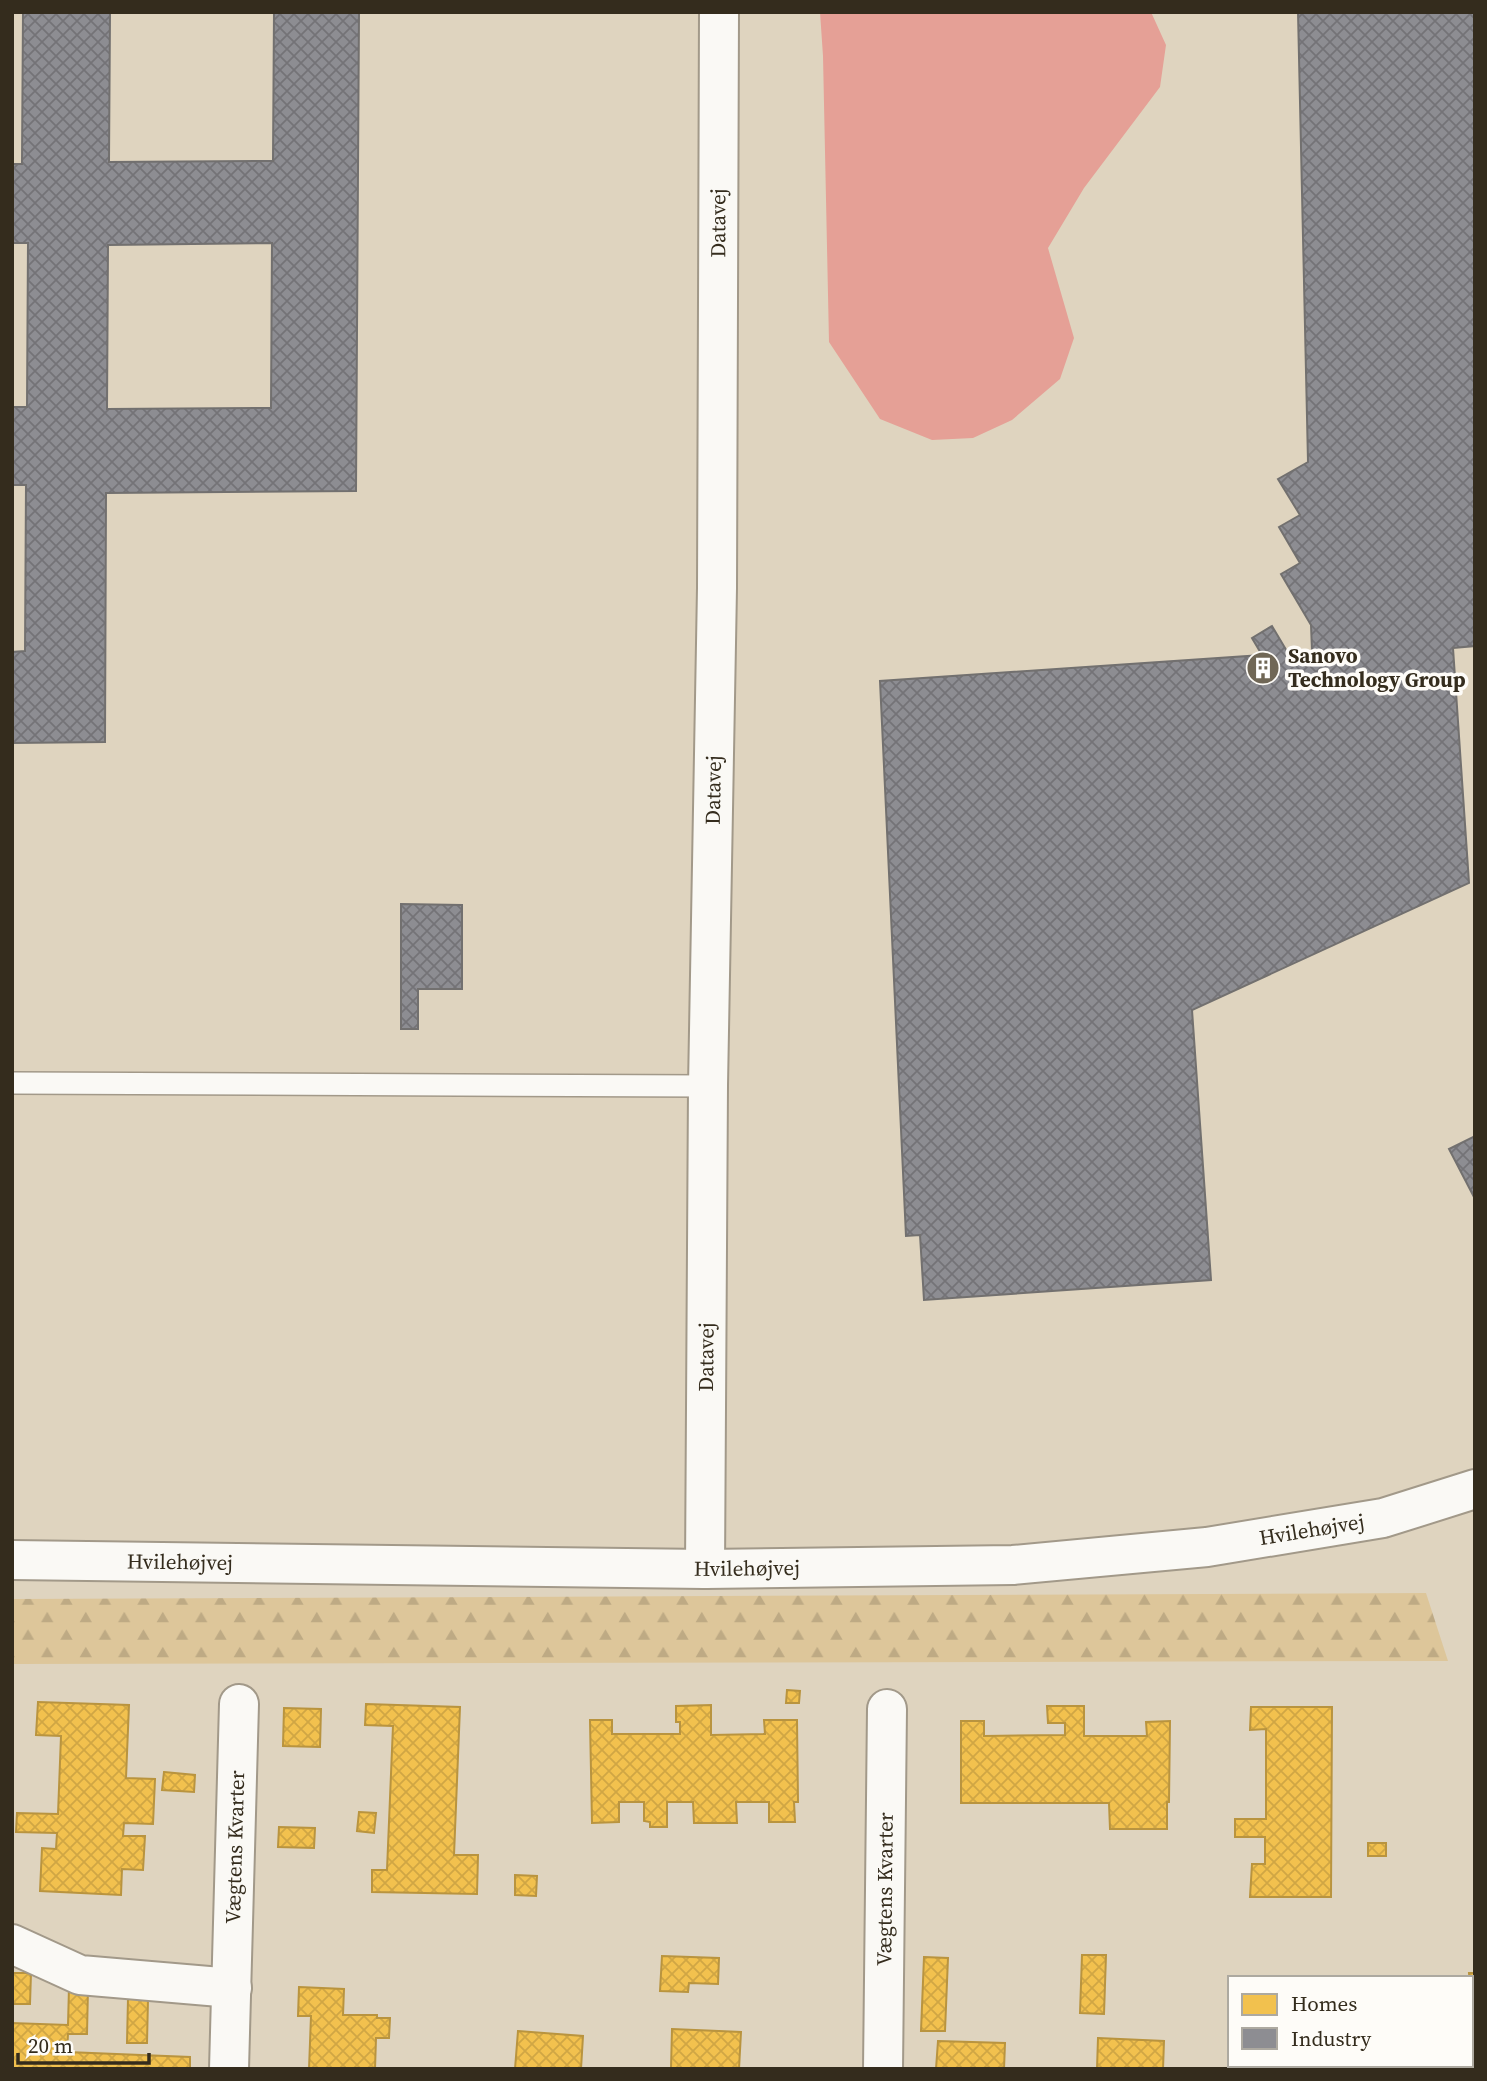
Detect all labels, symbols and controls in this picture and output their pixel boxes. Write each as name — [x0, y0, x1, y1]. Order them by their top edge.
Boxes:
street label: Datavej — [703, 188, 732, 258]
place label: Sanovo Technology Group — [1288, 641, 1466, 694]
building icon: Sanovo Technology Group — [1244, 649, 1282, 687]
street label: Datavej — [698, 755, 728, 825]
street label: Datavej — [691, 1322, 721, 1392]
street label: Hvilehøjvej — [1257, 1506, 1366, 1552]
street label: Hvilehøjvej — [127, 1546, 233, 1577]
street label: Hvilehøjvej — [694, 1553, 800, 1583]
street label: Vægtens Kvarter — [218, 1770, 251, 1924]
street label: Vægtens Kvarter — [869, 1812, 900, 1966]
legend — [1228, 1976, 1473, 2067]
text: Homes — [1291, 1989, 1357, 2018]
scale bar — [18, 2022, 149, 2066]
text: Industry — [1291, 2024, 1371, 2053]
text: 20 m — [28, 2031, 73, 2060]

